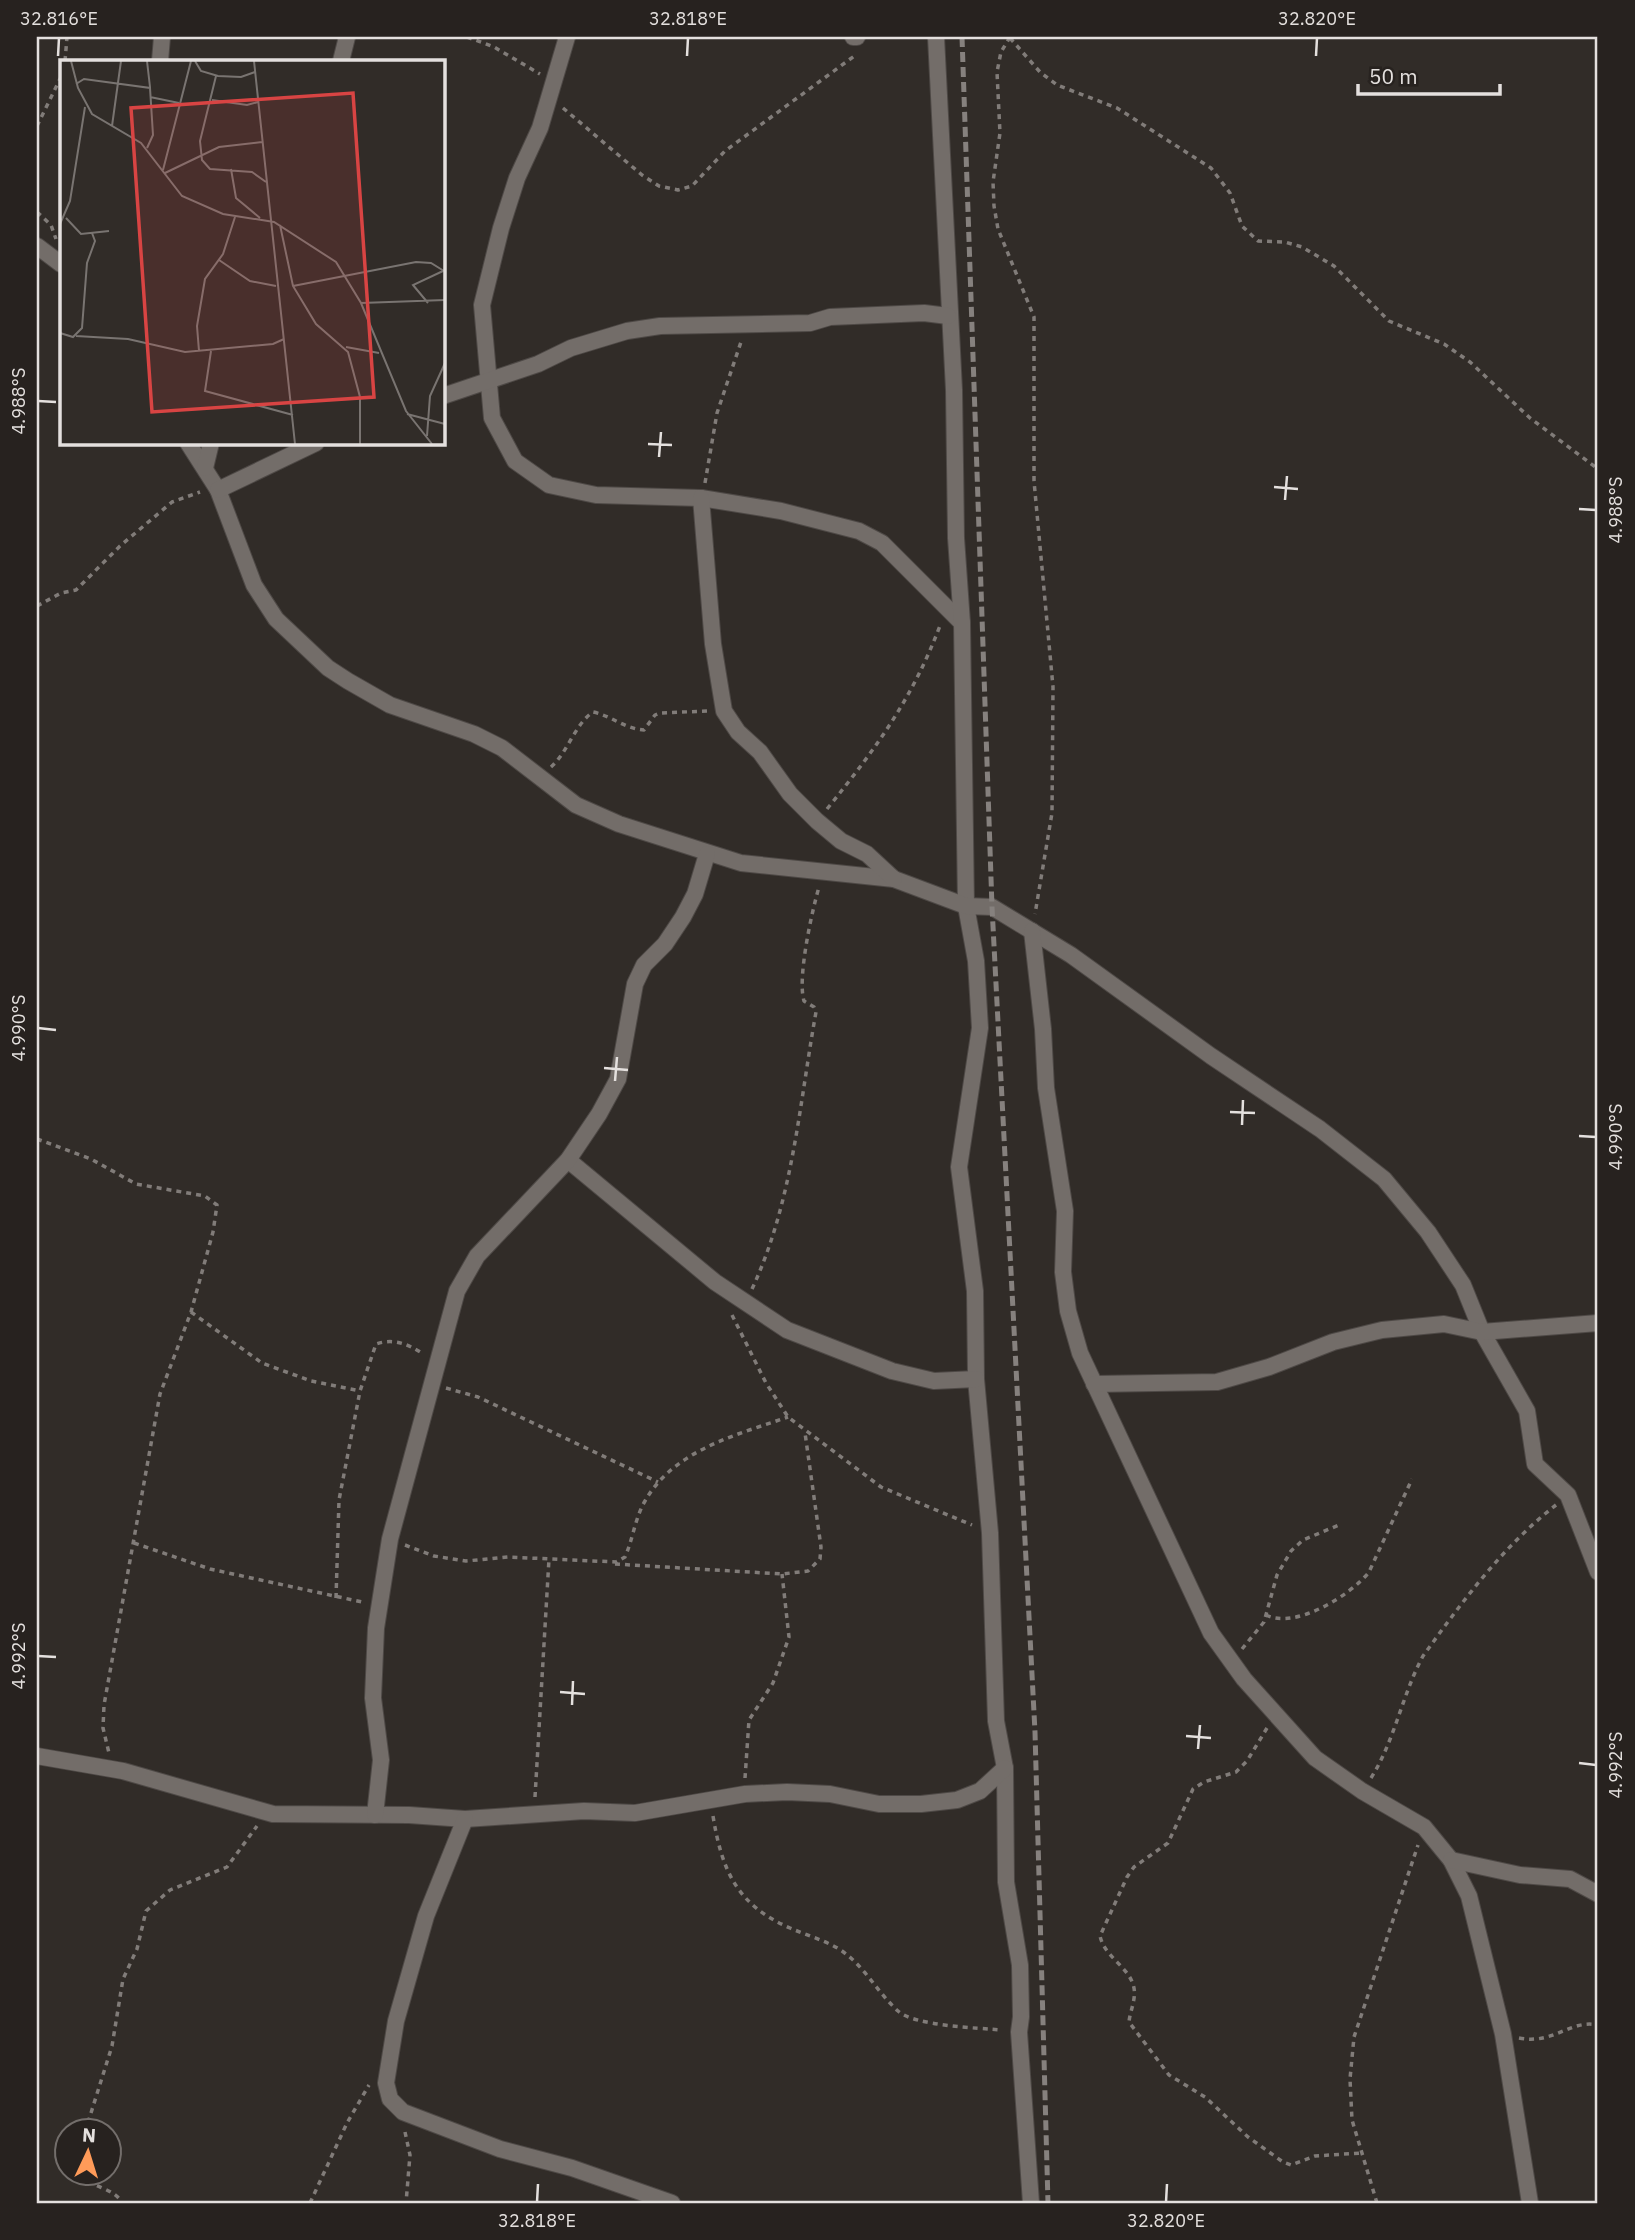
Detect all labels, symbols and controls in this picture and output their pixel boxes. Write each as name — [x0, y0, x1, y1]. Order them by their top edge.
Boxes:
text: 32.816°E — [20, 7, 98, 30]
text: 32.818°E — [649, 7, 727, 30]
text: 32.820°E — [1278, 7, 1356, 30]
scale bar — [1358, 52, 1500, 96]
inset map — [60, 60, 444, 444]
text: 50 m — [1369, 62, 1418, 90]
text: 4.988°S — [7, 368, 30, 434]
text: 4.988°S — [1604, 477, 1627, 543]
text: 4.990°S — [7, 995, 30, 1061]
text: 4.990°S — [1604, 1104, 1627, 1170]
text: 4.992°S — [7, 1623, 30, 1689]
text: 4.992°S — [1604, 1732, 1627, 1798]
north arrow — [52, 2118, 122, 2188]
text: N — [81, 2123, 97, 2147]
text: 32.818°E — [498, 2209, 576, 2232]
text: 32.820°E — [1127, 2209, 1205, 2232]

